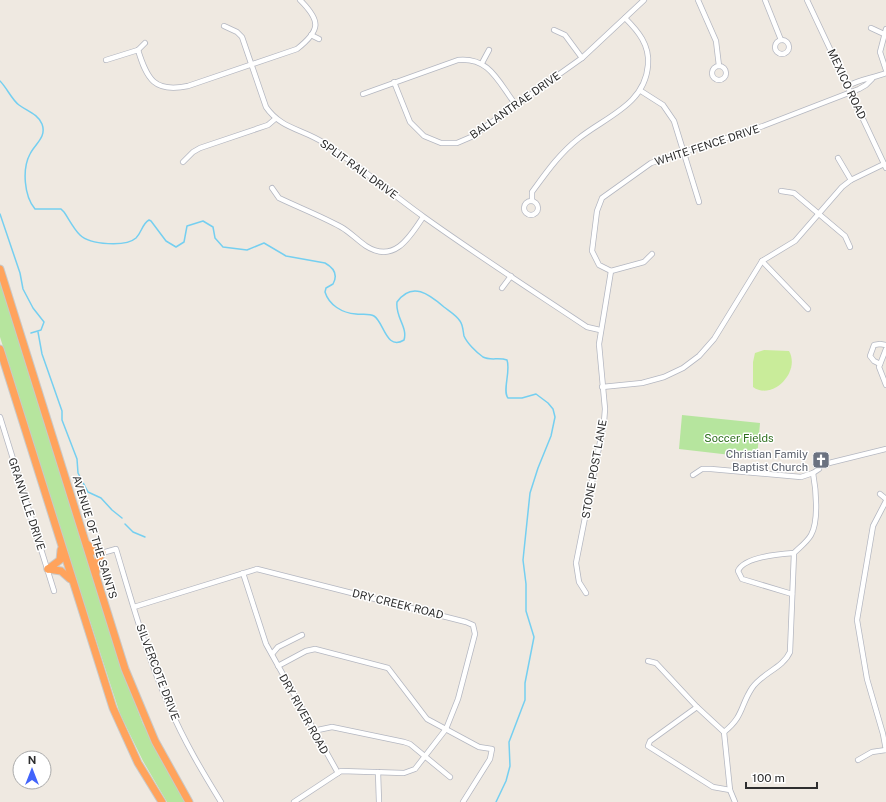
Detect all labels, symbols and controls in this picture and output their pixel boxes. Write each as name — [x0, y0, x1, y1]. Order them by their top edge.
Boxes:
street label: MEXICO ROAD — [825, 47, 869, 121]
street label: BALLANTRAE DRIVE — [467, 69, 563, 141]
street label: WHITE FENCE DRIVE — [653, 122, 761, 168]
street label: SPLIT RAIL DRIVE — [318, 137, 400, 201]
street label: STONE POST LANE — [579, 418, 609, 519]
park label: Soccer Fields — [704, 432, 774, 444]
place label: Christian Family Baptist Church — [726, 448, 808, 473]
church icon: Christian Family Baptist Church — [811, 450, 831, 470]
street label: GRANVILLE DRIVE — [6, 456, 48, 552]
street label: AVENUE OF THE SAINTS — [70, 474, 120, 600]
street label: DRY CREEK ROAD — [351, 587, 445, 621]
street label: SILVERCOTE DRIVE — [134, 622, 182, 722]
street label: DRY RIVER ROAD — [277, 672, 331, 756]
north arrow — [12, 750, 52, 790]
text: N — [28, 754, 36, 766]
scale bar — [746, 764, 817, 790]
text: 100 m — [752, 771, 785, 785]

